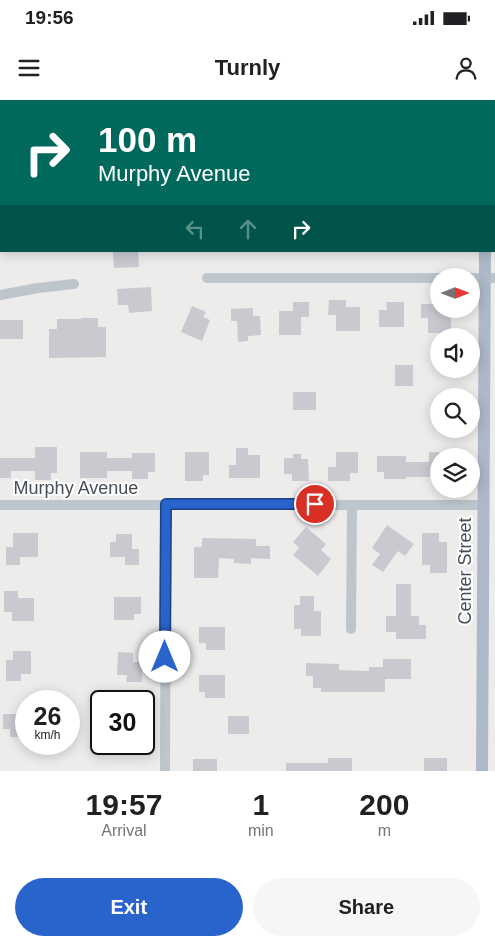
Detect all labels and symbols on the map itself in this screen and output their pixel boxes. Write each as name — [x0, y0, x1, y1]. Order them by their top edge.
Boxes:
north arrow — [430, 268, 480, 318]
street label: Murphy Avenue — [14, 478, 138, 498]
pin — [294, 483, 336, 525]
street label: Center Street — [455, 517, 475, 625]
position arrow — [138, 630, 190, 682]
speed limit sign: 30 — [90, 690, 155, 755]

